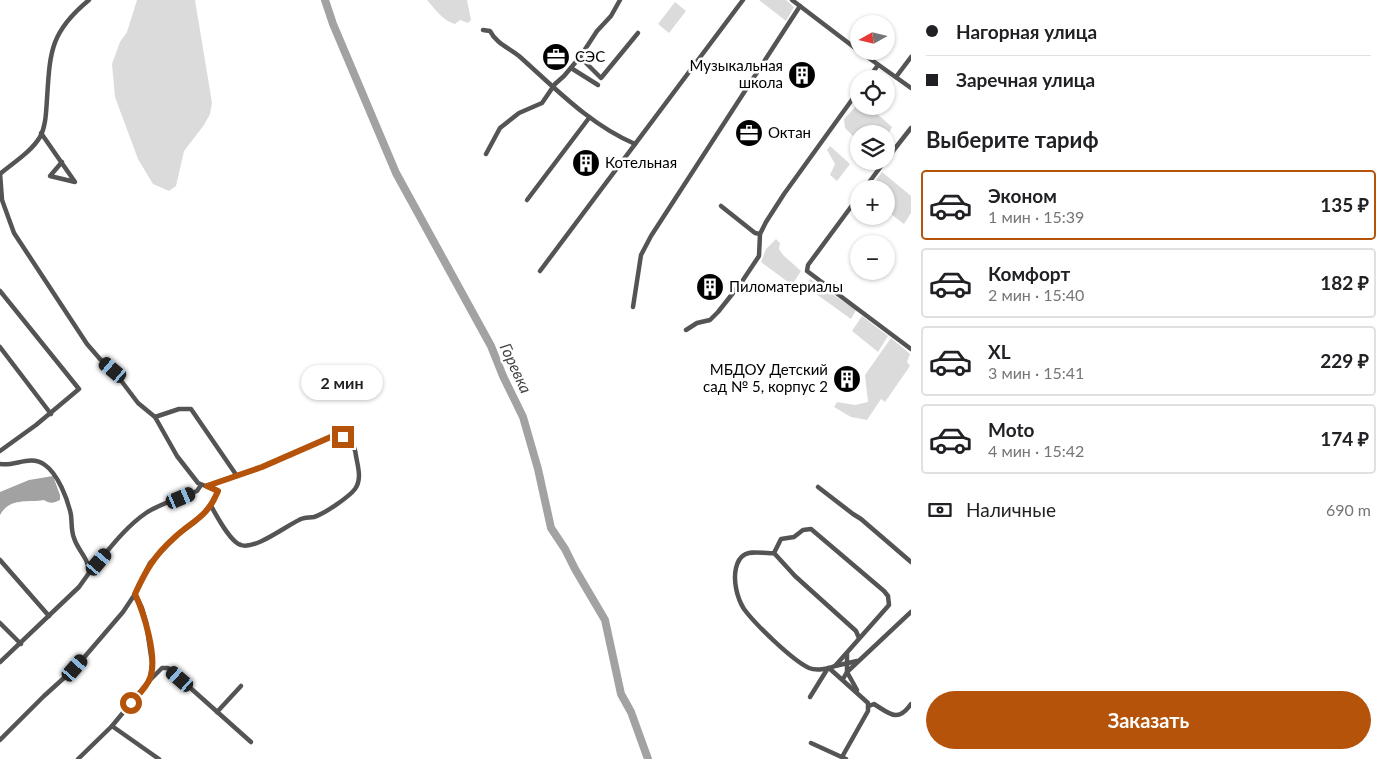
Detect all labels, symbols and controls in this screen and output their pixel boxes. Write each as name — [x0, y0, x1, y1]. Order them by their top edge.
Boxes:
north arrow — [850, 15, 895, 60]
map controls — [850, 15, 895, 280]
text: Нагорная улица — [956, 20, 1097, 43]
office icon: СЭС — [541, 42, 571, 72]
place label: СЭС — [575, 47, 605, 65]
place label: Музыкальная школа — [690, 56, 783, 91]
building icon: Музыкальная школа — [787, 60, 817, 90]
text: Заречная улица — [956, 68, 1095, 91]
button: locate — [850, 70, 895, 115]
office icon: Октан — [734, 118, 764, 148]
place label: Октан — [768, 123, 811, 141]
button: layers — [850, 125, 895, 170]
text: Выберите тариф — [926, 126, 1099, 153]
building icon: Котельная — [571, 148, 601, 178]
place label: Котельная — [605, 153, 677, 171]
button: + — [850, 180, 895, 225]
icon: car — [928, 183, 973, 228]
text: Эконом — [988, 184, 1057, 207]
text: 135 ₽ — [1320, 193, 1369, 216]
text: 1 мин · 15:39 — [988, 207, 1084, 226]
button: − — [850, 235, 895, 280]
icon: car — [928, 261, 973, 306]
text: Комфорт — [988, 262, 1070, 285]
text: 182 ₽ — [1320, 271, 1369, 294]
building icon: Пиломатериалы — [695, 272, 725, 302]
place label: Пиломатериалы — [729, 277, 843, 295]
text: 2 мин · 15:40 — [988, 285, 1084, 304]
icon: car — [928, 339, 973, 384]
water label: Горевка — [497, 340, 536, 396]
text: XL — [988, 340, 1011, 363]
text: 229 ₽ — [1320, 349, 1369, 372]
car — [96, 355, 129, 385]
place label: МБДОУ Детский сад № 5, корпус 2 — [703, 360, 828, 395]
text: 3 мин · 15:41 — [988, 363, 1084, 382]
callout: 2 мин — [302, 364, 384, 400]
building icon: МБДОУ Детский сад № 5, корпус 2 — [832, 364, 862, 394]
text: 2 мин — [320, 373, 364, 392]
icon: car — [928, 417, 973, 462]
text: Moto — [988, 418, 1034, 441]
route end — [332, 426, 354, 448]
text: 174 ₽ — [1320, 427, 1369, 450]
text: 4 мин · 15:42 — [988, 441, 1084, 460]
car — [164, 485, 197, 511]
icon: cash — [926, 496, 954, 524]
text: Наличные — [966, 498, 1056, 521]
text: 690 m — [1326, 500, 1371, 519]
car — [83, 546, 114, 578]
car — [59, 652, 90, 684]
car — [163, 663, 196, 695]
button: Заказать — [926, 691, 1371, 749]
route start — [120, 692, 142, 714]

